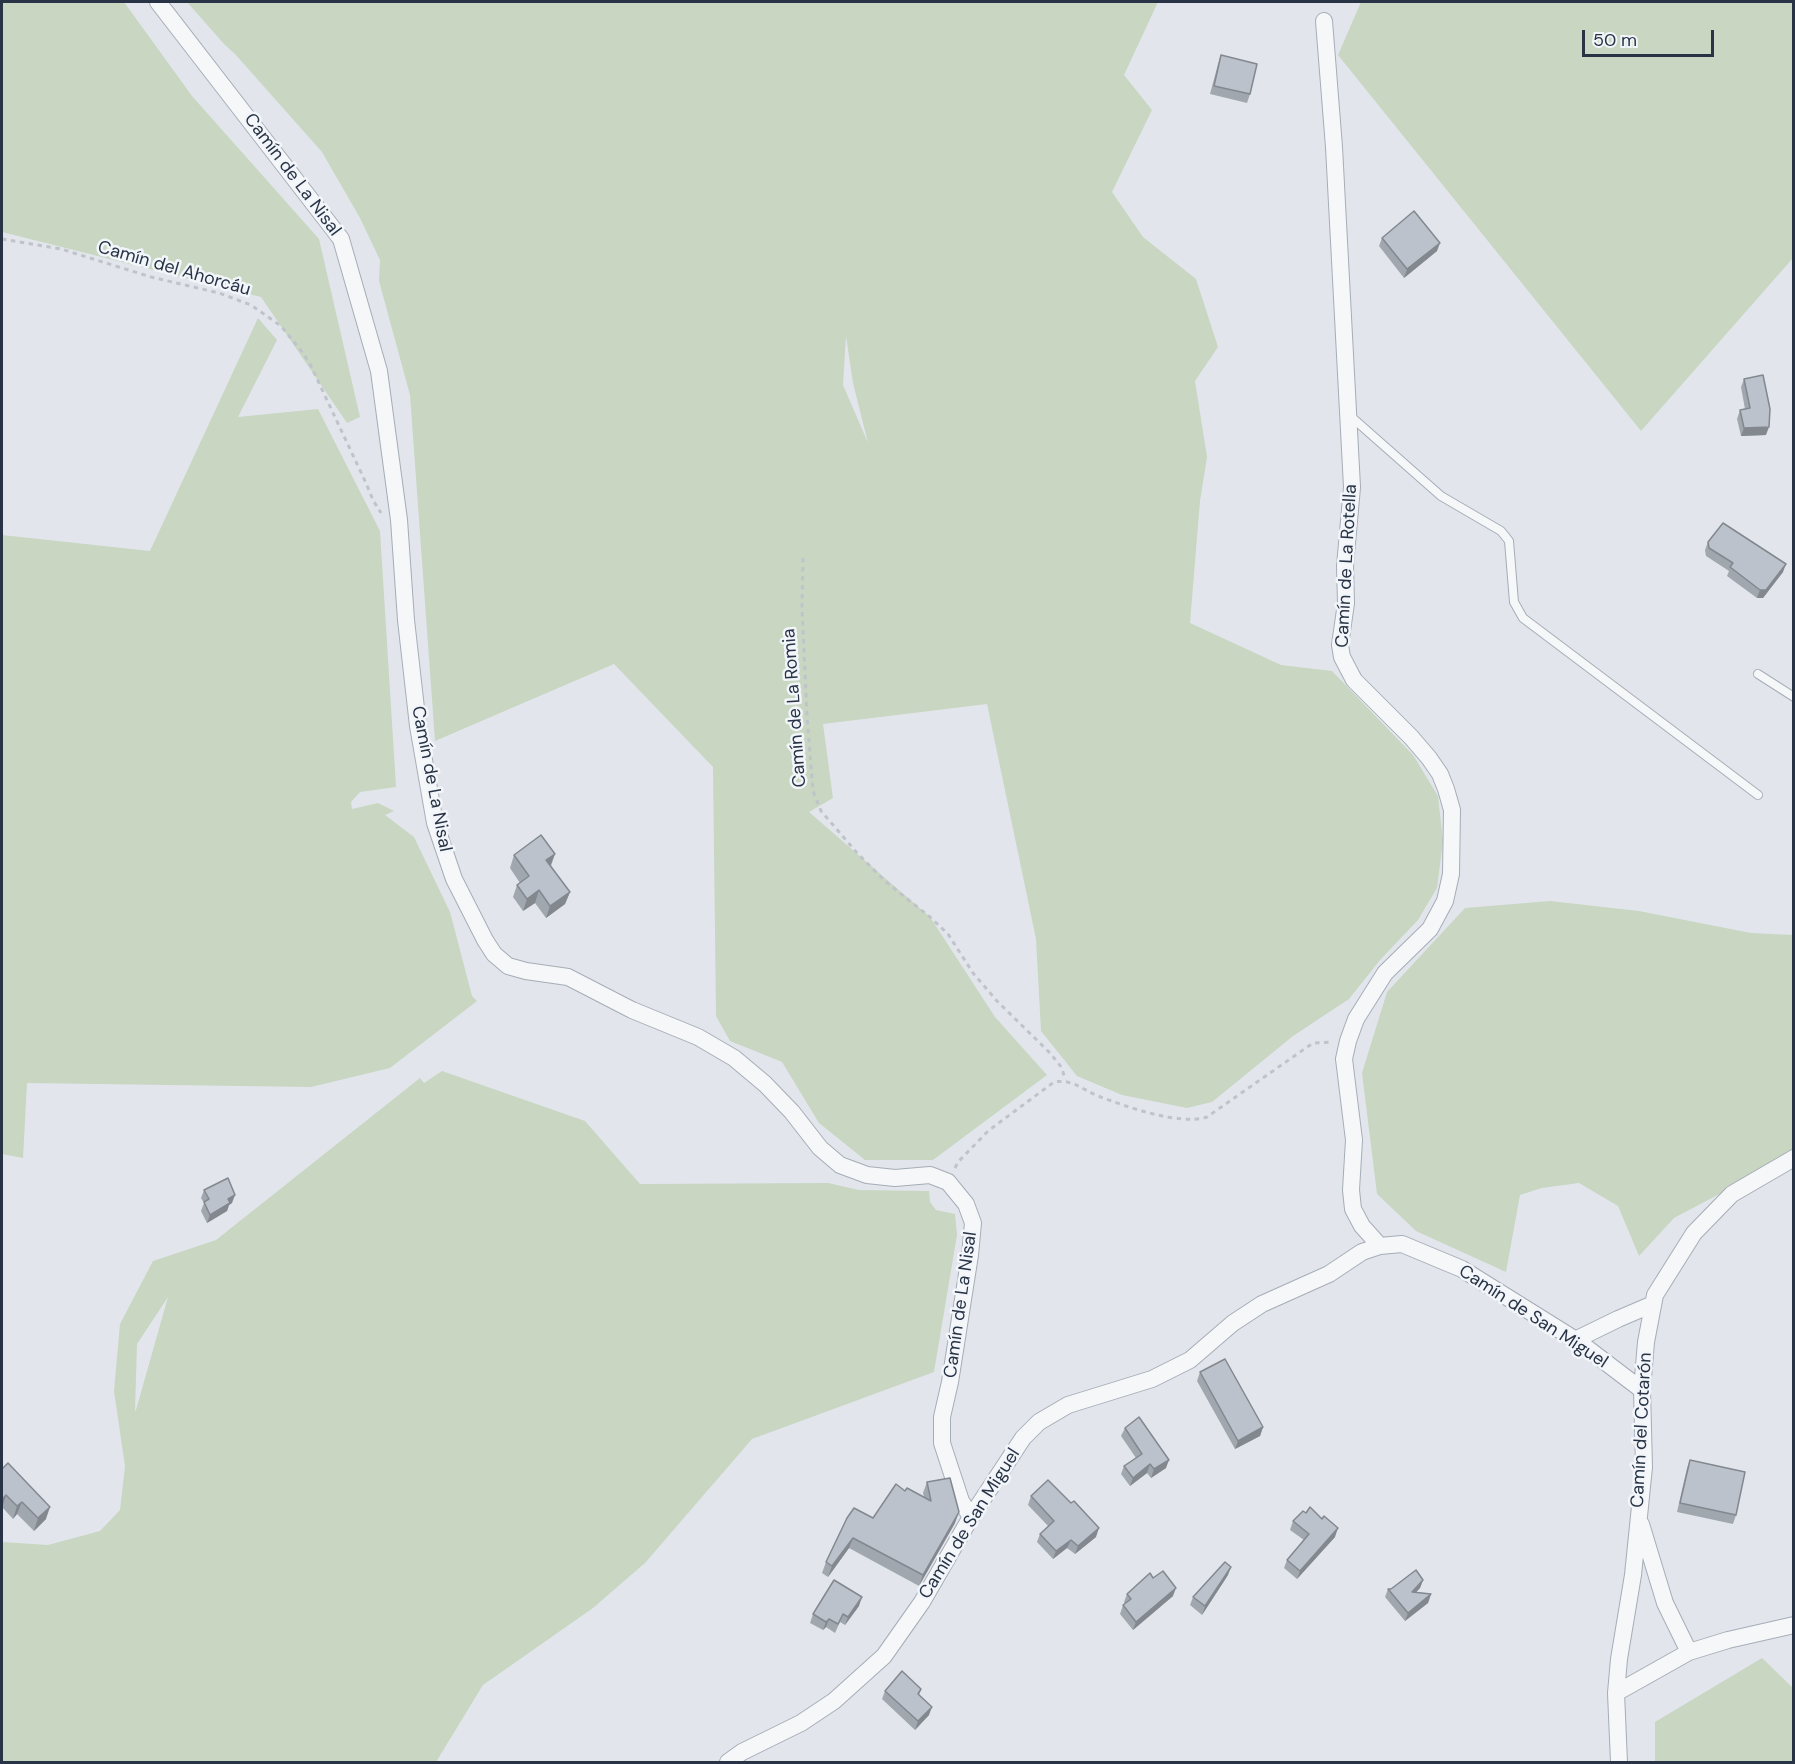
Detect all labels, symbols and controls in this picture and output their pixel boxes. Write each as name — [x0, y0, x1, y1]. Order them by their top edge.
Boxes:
scale bar — [1585, 18, 1717, 56]
text: 50 m — [1593, 28, 1637, 52]
street label: Camín de La Nisal — [239, 109, 345, 241]
street label: Camín del Ahorcáu — [95, 237, 253, 301]
street label: Camín de La Rotella — [1332, 484, 1362, 648]
street label: Camín de La Romia — [779, 628, 811, 788]
street label: Camín de La Nisal — [406, 704, 456, 854]
street label: Camín de La Nisal — [940, 1230, 982, 1380]
street label: Camín de San Miguel — [1454, 1261, 1612, 1373]
street label: Camín del Cotarón — [1627, 1352, 1657, 1508]
street label: Camín de San Miguel — [915, 1445, 1025, 1603]

